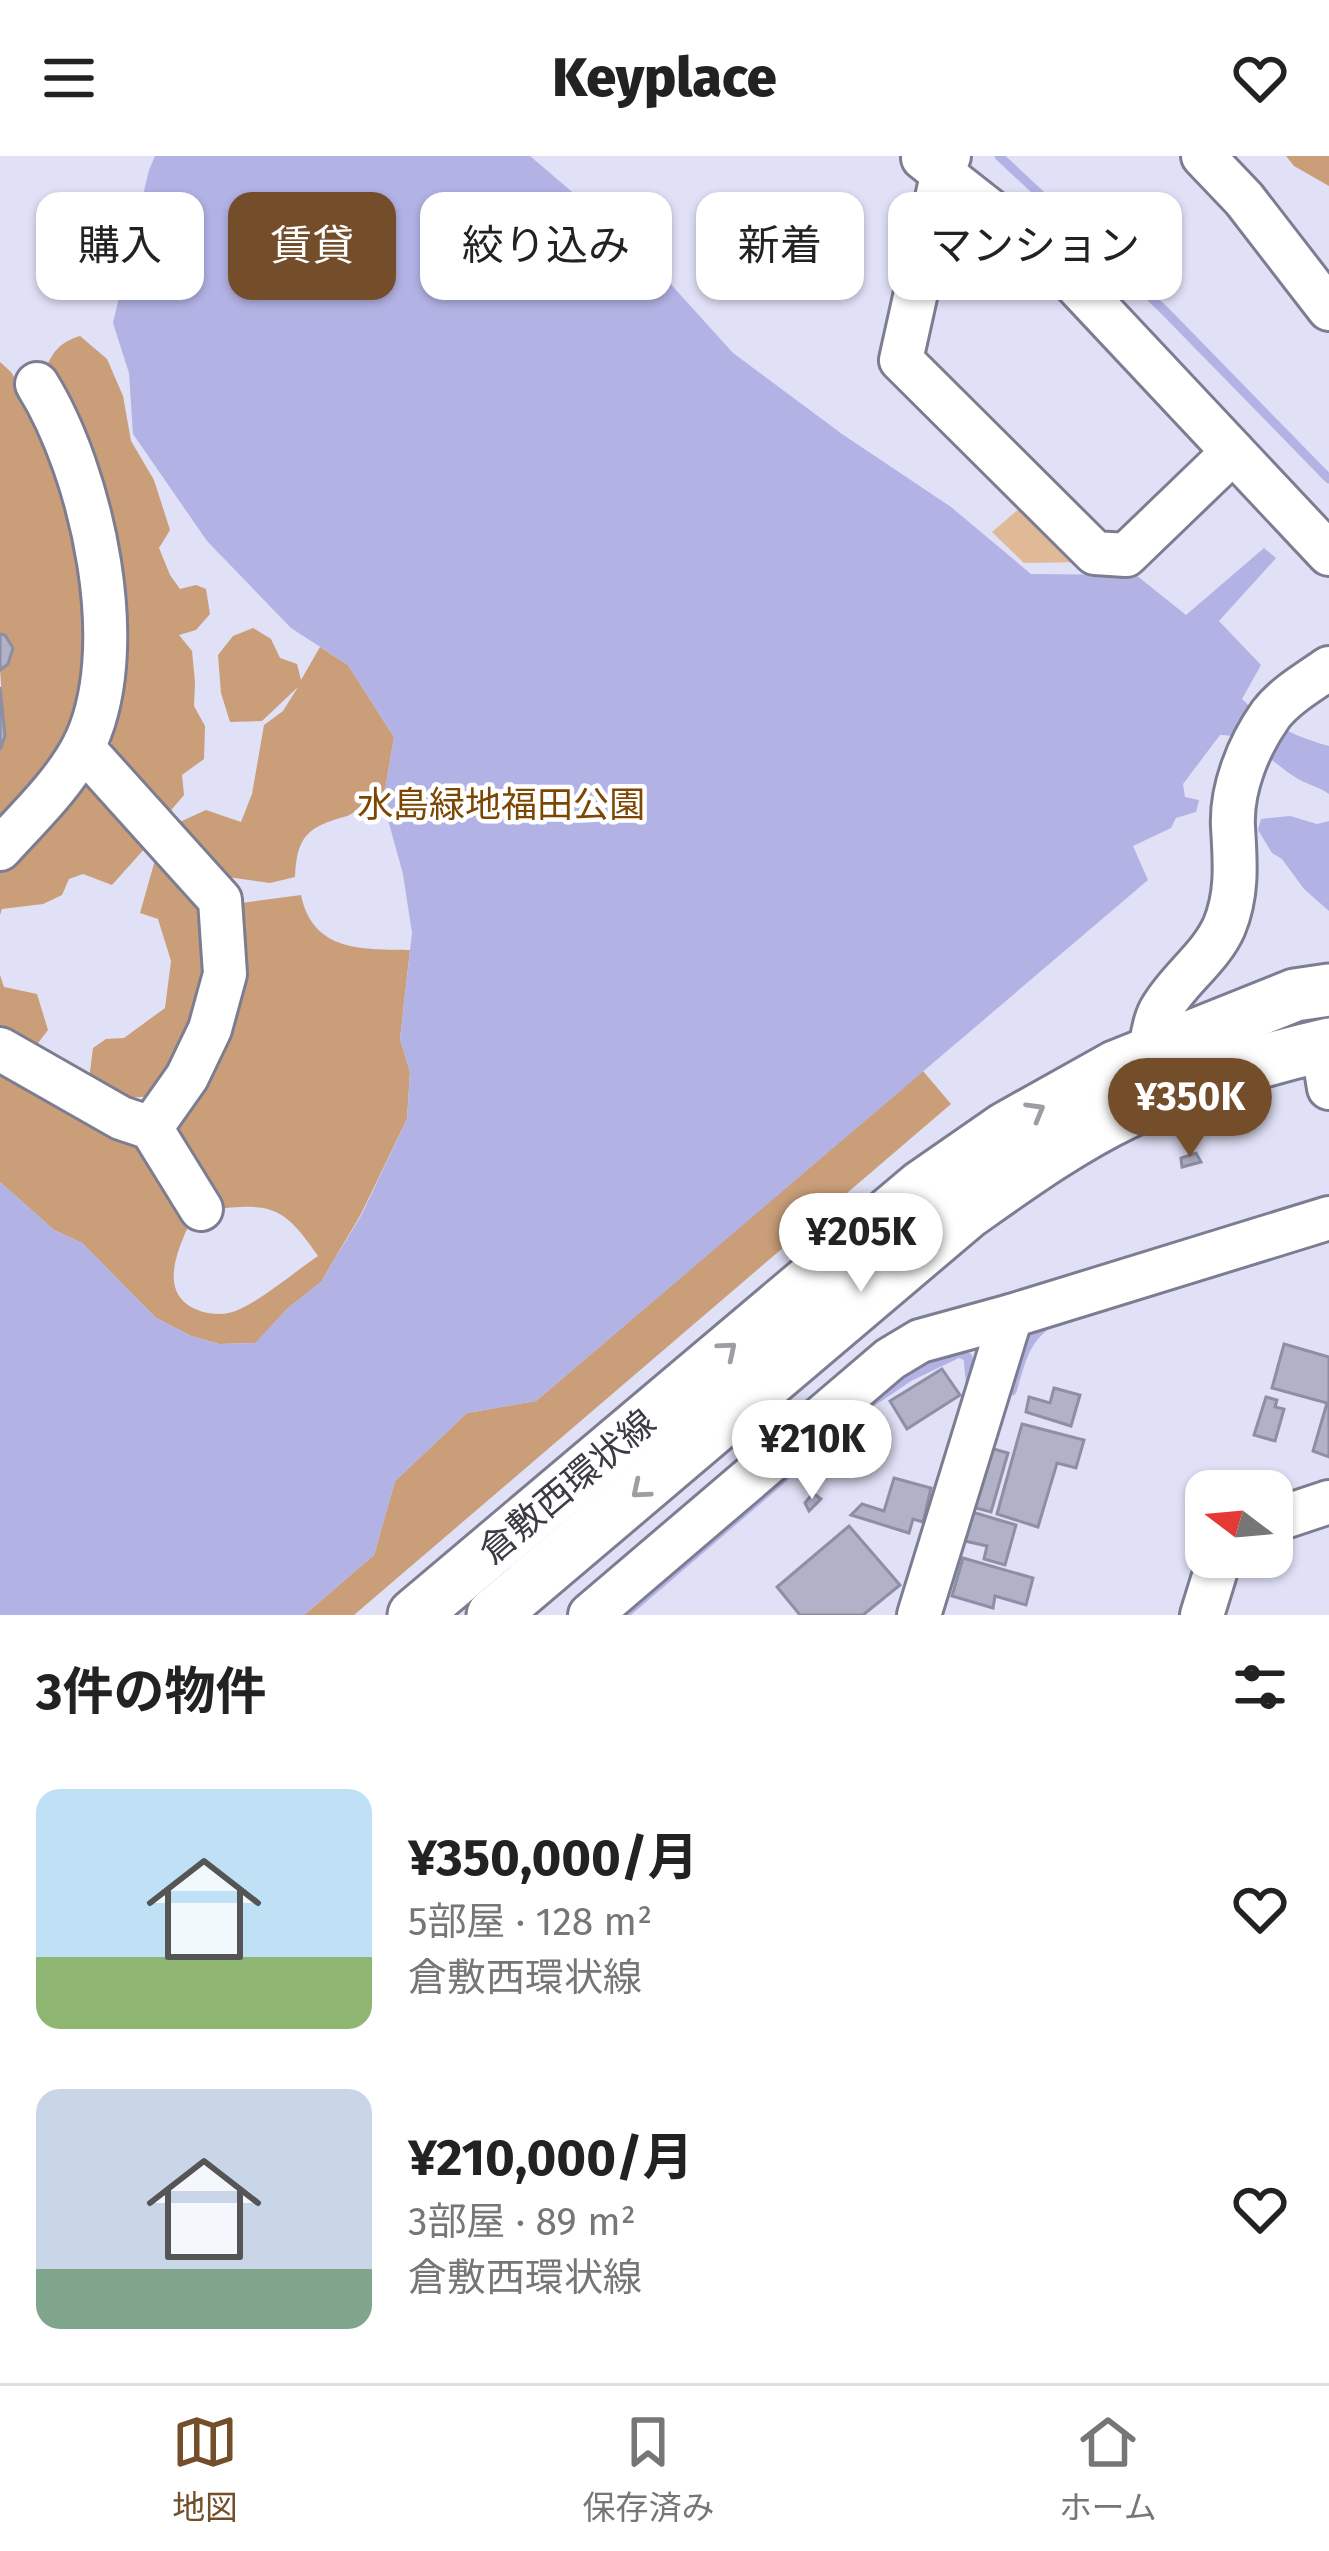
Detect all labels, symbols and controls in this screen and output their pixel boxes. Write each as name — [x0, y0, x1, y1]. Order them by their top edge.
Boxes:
icon: menu — [36, 45, 102, 111]
icon: heart — [1227, 45, 1293, 111]
text: Keyplace — [552, 46, 777, 110]
chip: 購入 — [36, 192, 204, 300]
chip: 賃貸 — [228, 192, 396, 300]
chip: 絞り込み — [420, 192, 672, 300]
chip: 新着 — [696, 192, 864, 300]
chip: マンション — [888, 192, 1182, 300]
park label: 水島緑地福田公園 — [357, 783, 645, 827]
pin: ¥350K — [1106, 1058, 1274, 1160]
text: ¥350K — [1135, 1074, 1245, 1120]
one-way arrow — [1023, 1103, 1045, 1126]
pin: ¥205K — [777, 1193, 945, 1295]
text: ¥205K — [806, 1209, 916, 1255]
one-way arrow — [714, 1342, 736, 1364]
street label: 倉敷西環状線 — [471, 1400, 665, 1573]
pin: ¥210K — [728, 1400, 896, 1502]
text: ¥210K — [759, 1416, 865, 1462]
north arrow — [1185, 1470, 1293, 1578]
map controls — [1185, 1470, 1293, 1578]
one-way arrow — [632, 1475, 654, 1497]
icon: filters — [1227, 1654, 1293, 1720]
text: 3件の物件 — [36, 1661, 267, 1723]
text: ¥350,000/月 — [408, 1827, 698, 1889]
icon: home — [132, 1837, 276, 1981]
icon: heart — [1227, 1876, 1293, 1942]
text: 5部屋 · 128 m² — [408, 1899, 652, 1945]
text: 倉敷西環状線 — [408, 1955, 642, 2001]
text: ¥210,000/月 — [408, 2127, 694, 2189]
icon: home — [132, 2137, 276, 2281]
icon: heart — [1227, 2176, 1293, 2242]
text: 3部屋 · 89 m² — [408, 2199, 636, 2245]
text: 倉敷西環状線 — [408, 2255, 642, 2301]
tab: 地図 — [172, 2409, 238, 2529]
tab: 保存済み — [582, 2409, 714, 2529]
tab: ホーム — [1059, 2409, 1157, 2529]

